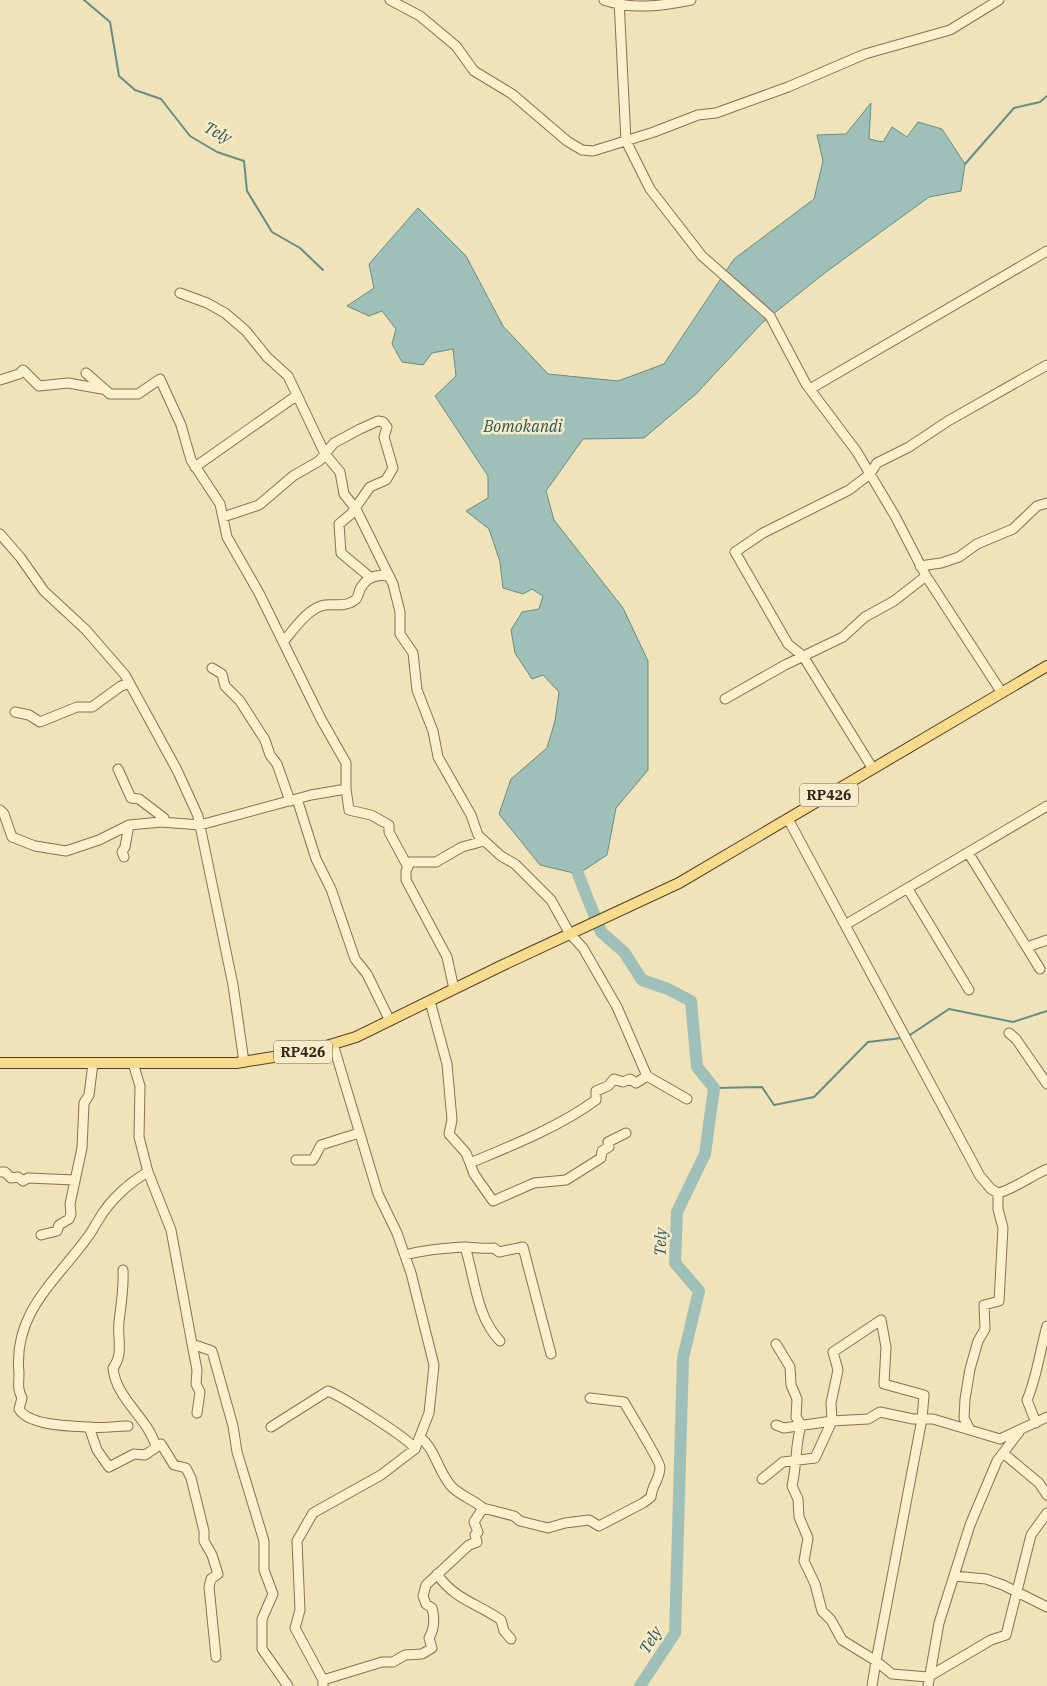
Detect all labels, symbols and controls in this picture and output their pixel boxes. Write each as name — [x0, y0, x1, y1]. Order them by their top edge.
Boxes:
water label: Tely — [201, 117, 237, 148]
water label: Bomokandi — [483, 416, 563, 436]
road number: RP426 — [800, 784, 858, 806]
road number: RP426 — [274, 1040, 332, 1064]
water label: Tely — [650, 1226, 671, 1256]
water label: Tely — [634, 1621, 667, 1657]

